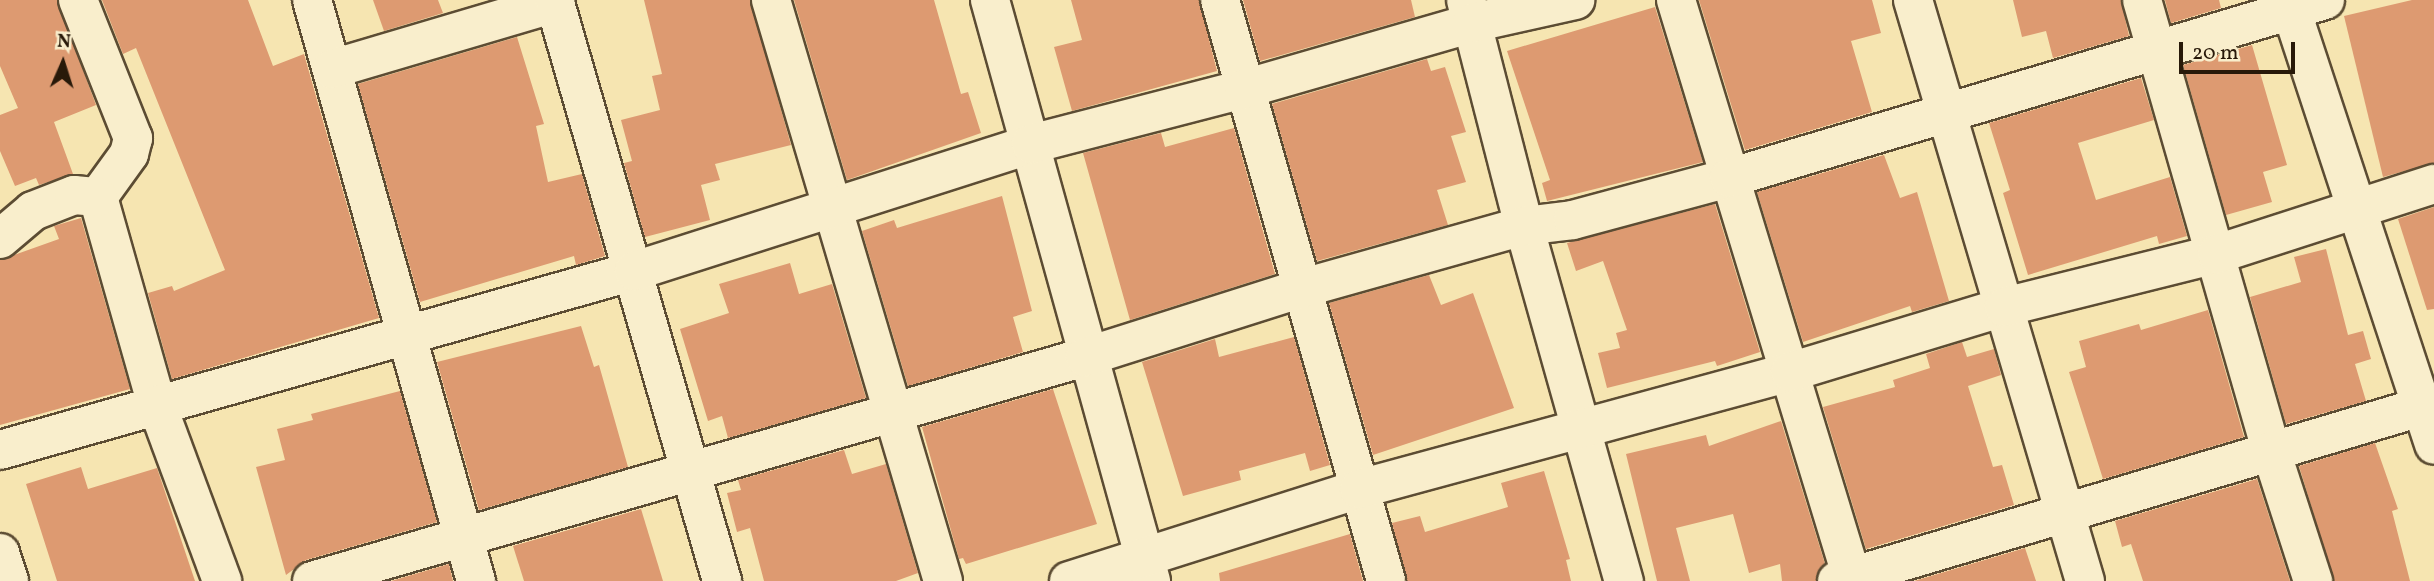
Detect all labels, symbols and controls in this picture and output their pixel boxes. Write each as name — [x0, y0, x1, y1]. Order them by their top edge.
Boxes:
north arrow — [28, 28, 98, 98]
scale bar — [2182, 28, 2298, 72]
text: N — [57, 29, 72, 55]
text: 20 m — [2192, 39, 2238, 68]

